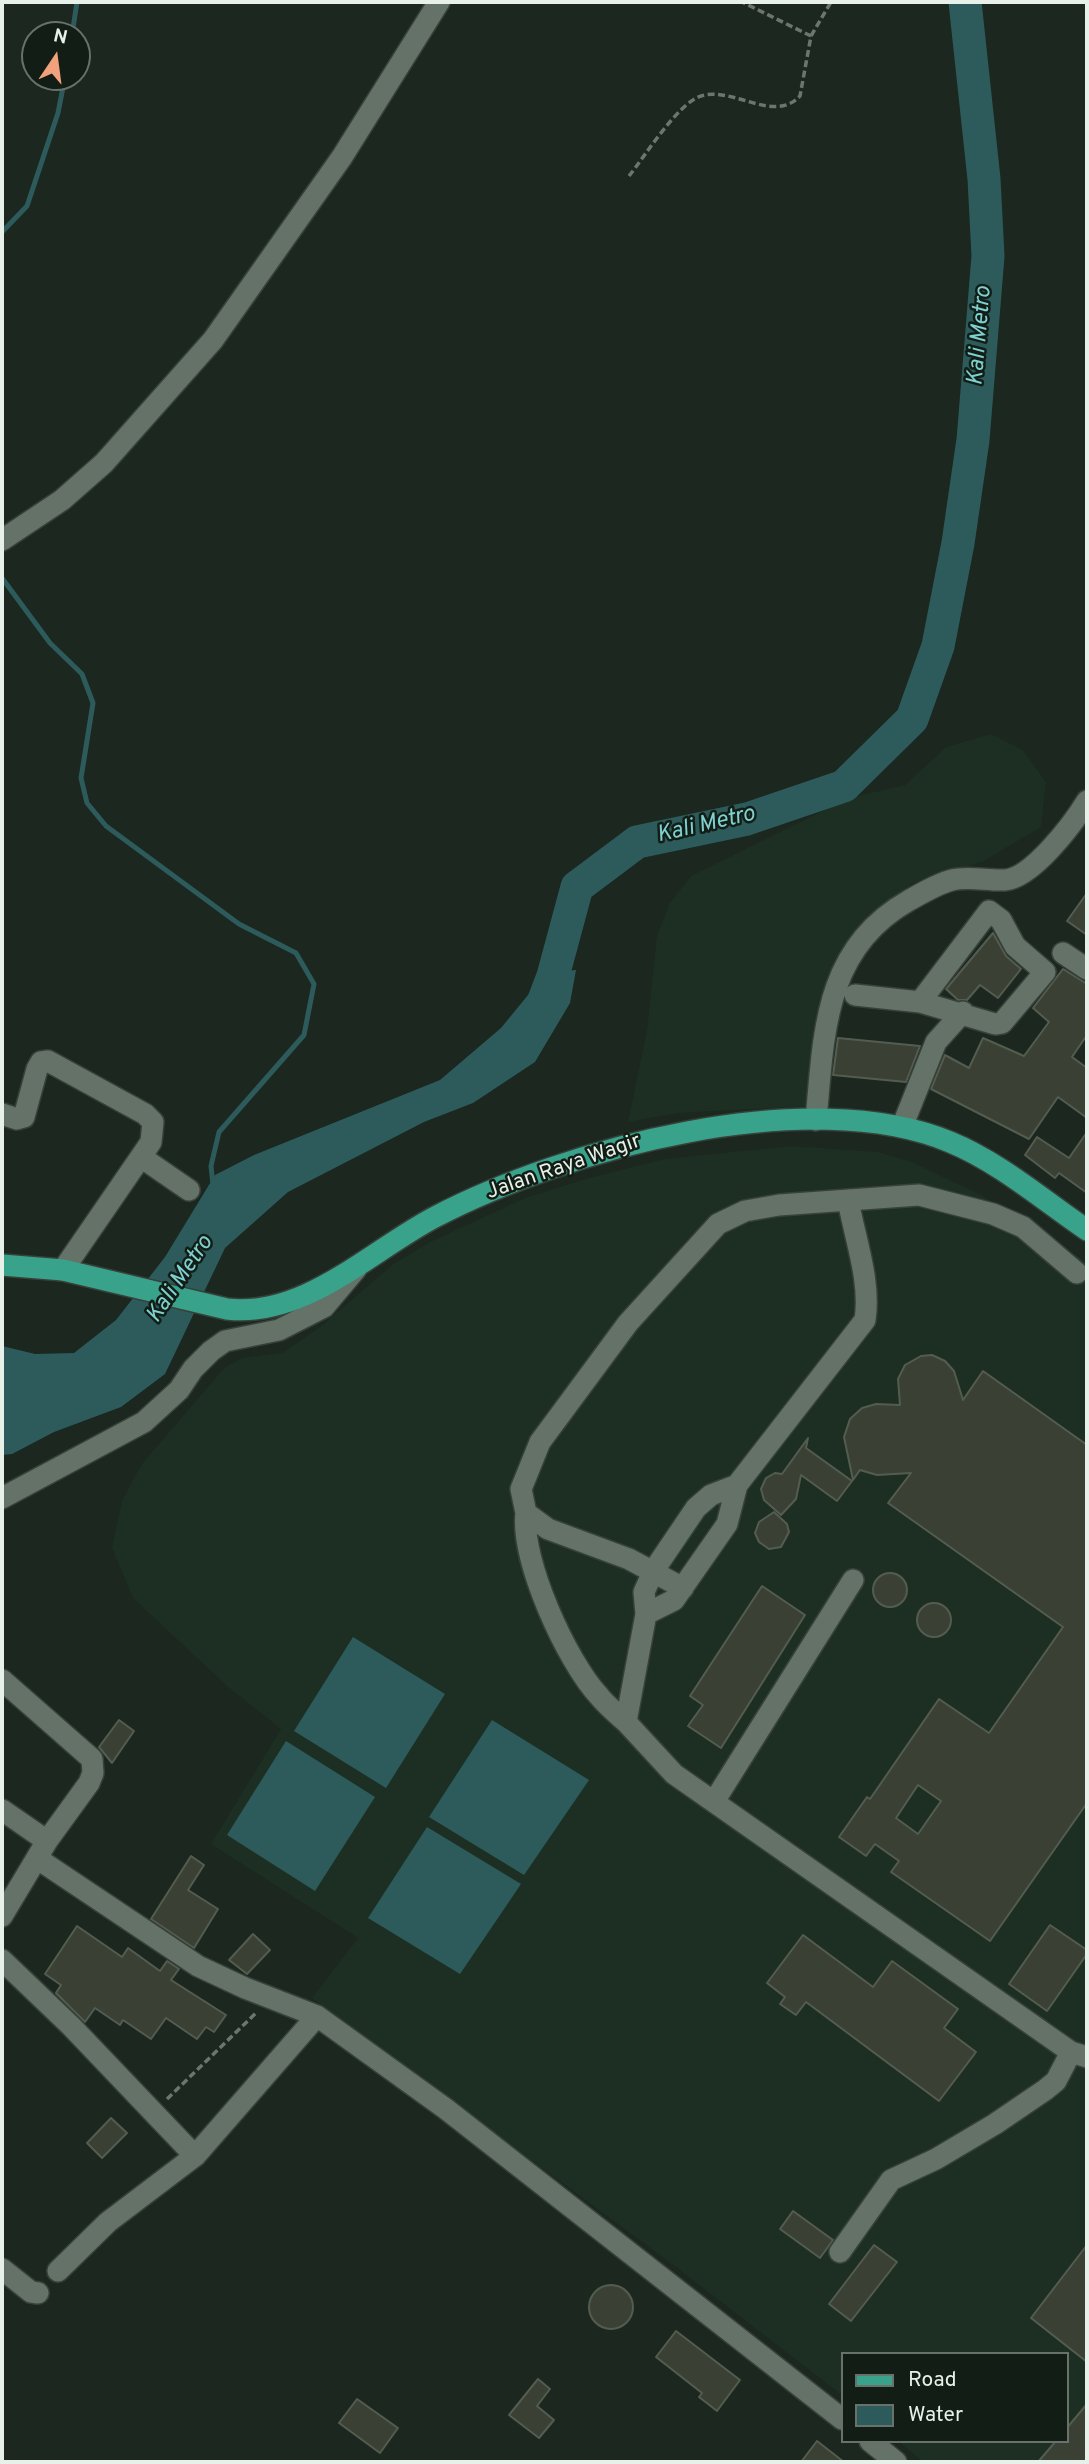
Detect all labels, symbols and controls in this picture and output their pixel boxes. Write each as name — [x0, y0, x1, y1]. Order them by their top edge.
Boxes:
north arrow — [21, 21, 91, 91]
text: N — [51, 24, 70, 51]
water label: Kali Metro — [963, 285, 999, 387]
water label: Kali Metro — [654, 801, 758, 851]
street label: Jalan Raya Wagir — [484, 1130, 644, 1206]
water label: Kali Metro — [142, 1231, 220, 1329]
legend — [841, 2352, 1068, 2443]
text: Road — [908, 2367, 957, 2394]
text: Water — [908, 2402, 963, 2429]

